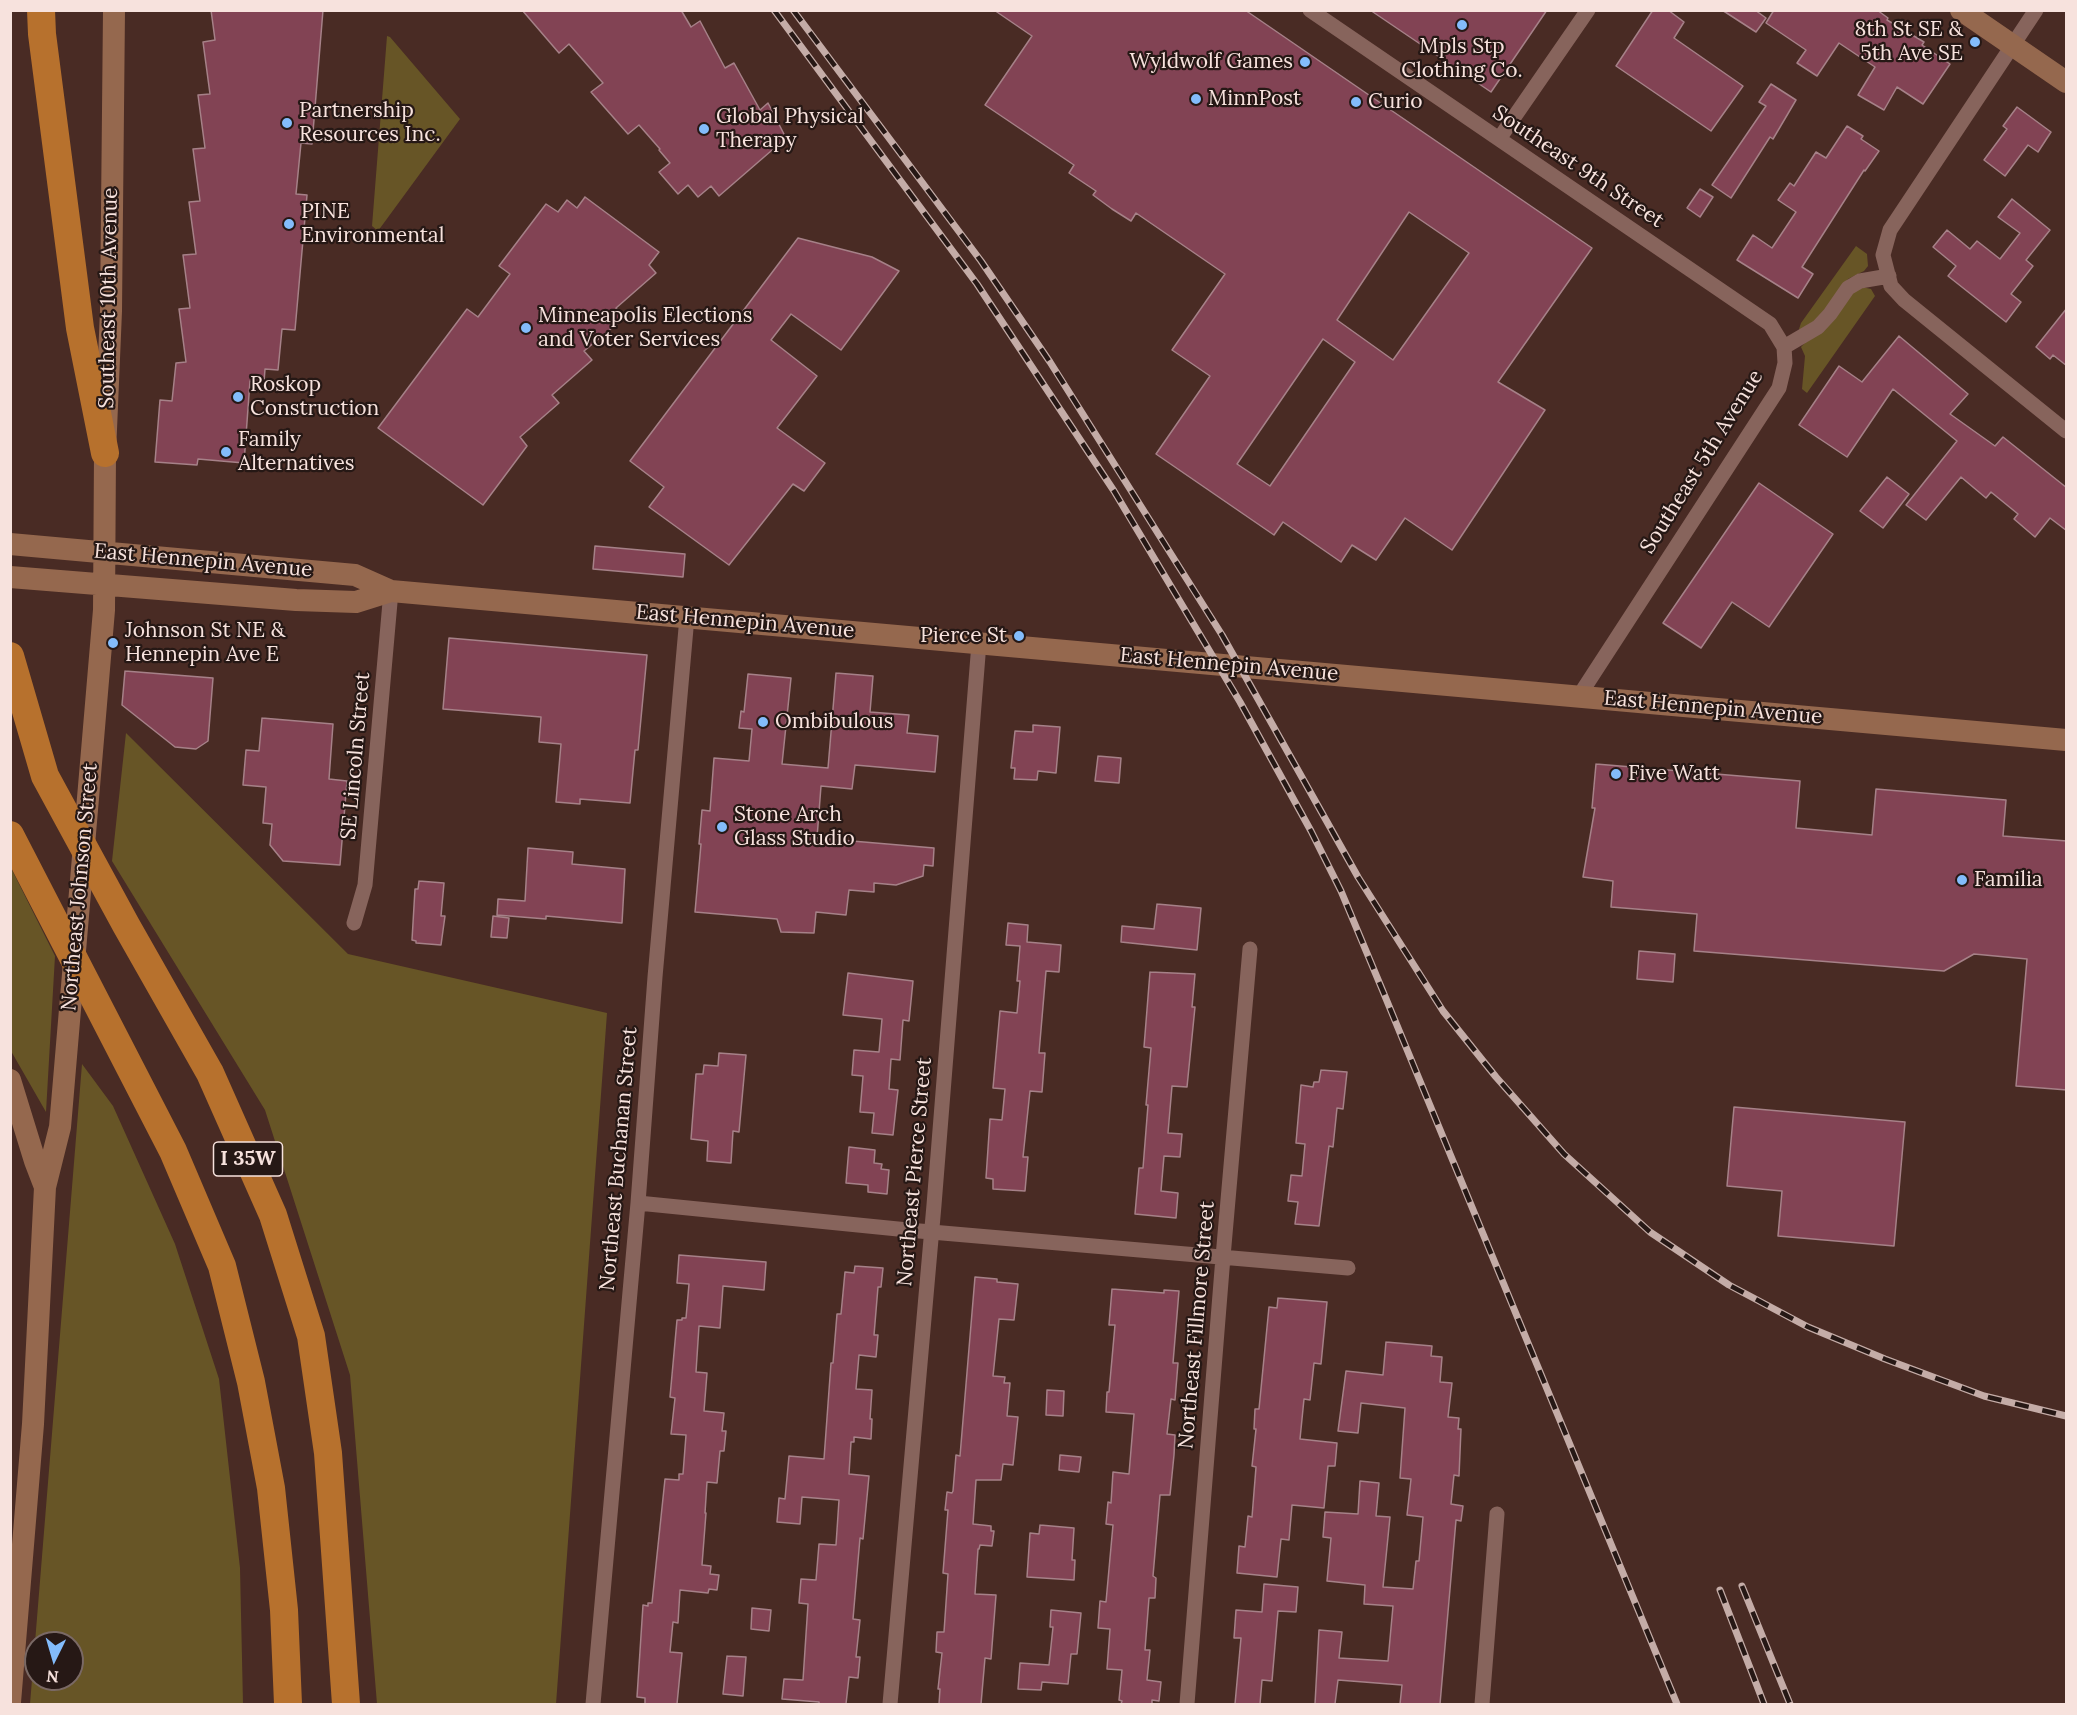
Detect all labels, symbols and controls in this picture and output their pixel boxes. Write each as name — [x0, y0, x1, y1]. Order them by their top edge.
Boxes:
place label: 8th St SE & 5th Ave SE — [1854, 17, 1963, 67]
marker: Mpls Stp Clothing Co. — [1455, 18, 1469, 32]
place label: Mpls Stp Clothing Co. — [1401, 34, 1523, 84]
marker: 8th St SE & 5th Ave SE — [1968, 35, 1982, 49]
place label: Wyldwolf Games — [1129, 49, 1293, 75]
marker: Wyldwolf Games — [1298, 55, 1312, 69]
place label: MinnPost — [1208, 86, 1301, 112]
place label: Curio — [1368, 89, 1422, 115]
marker: MinnPost — [1189, 92, 1203, 106]
marker: Curio — [1349, 95, 1363, 109]
place label: Partnership Resources Inc. — [299, 98, 441, 148]
street label: Southeast 9th Street — [1488, 100, 1668, 234]
place label: Global Physical Therapy — [716, 104, 864, 154]
marker: Partnership Resources Inc. — [280, 116, 294, 130]
marker: Global Physical Therapy — [697, 122, 711, 136]
street label: Southeast 10th Avenue — [94, 187, 124, 409]
place label: PINE Environmental — [301, 199, 444, 249]
marker: PINE Environmental — [282, 217, 296, 231]
place label: Minneapolis Elections and Voter Services — [538, 303, 752, 353]
marker: Minneapolis Elections and Voter Services — [519, 321, 533, 335]
street label: Southeast 5th Avenue — [1635, 365, 1769, 559]
place label: Roskop Construction — [250, 372, 379, 422]
marker: Roskop Construction — [231, 390, 245, 404]
place label: Family Alternatives — [238, 427, 355, 477]
marker: Family Alternatives — [219, 445, 233, 459]
street label: East Hennepin Avenue — [93, 539, 313, 583]
street label: East Hennepin Avenue — [635, 600, 855, 644]
place label: Johnson St NE & Hennepin Ave E — [125, 618, 285, 668]
place label: Pierce St — [920, 623, 1007, 649]
marker: Pierce St — [1012, 629, 1026, 643]
marker: Johnson St NE & Hennepin Ave E — [106, 636, 120, 650]
street label: East Hennepin Avenue — [1119, 643, 1339, 687]
street label: SE Lincoln Street — [336, 671, 376, 841]
street label: East Hennepin Avenue — [1603, 686, 1823, 730]
place label: Ombibulous — [775, 709, 894, 735]
marker: Ombibulous — [756, 715, 770, 729]
place label: Five Watt — [1628, 761, 1720, 787]
street label: Northeast Johnson Street — [57, 762, 103, 1012]
marker: Five Watt — [1609, 767, 1623, 781]
place label: Stone Arch Glass Studio — [734, 802, 855, 852]
marker: Stone Arch Glass Studio — [715, 820, 729, 834]
place label: Familia — [1974, 867, 2043, 893]
marker: Familia — [1955, 873, 1969, 887]
street label: Northeast Buchanan Street — [595, 1026, 643, 1292]
street label: Northeast Pierce Street — [892, 1056, 938, 1288]
road number: I 35W — [214, 1142, 282, 1176]
street label: Northeast Fillmore Street — [1174, 1200, 1220, 1450]
north arrow — [24, 1631, 84, 1691]
text: N — [46, 1666, 60, 1687]

